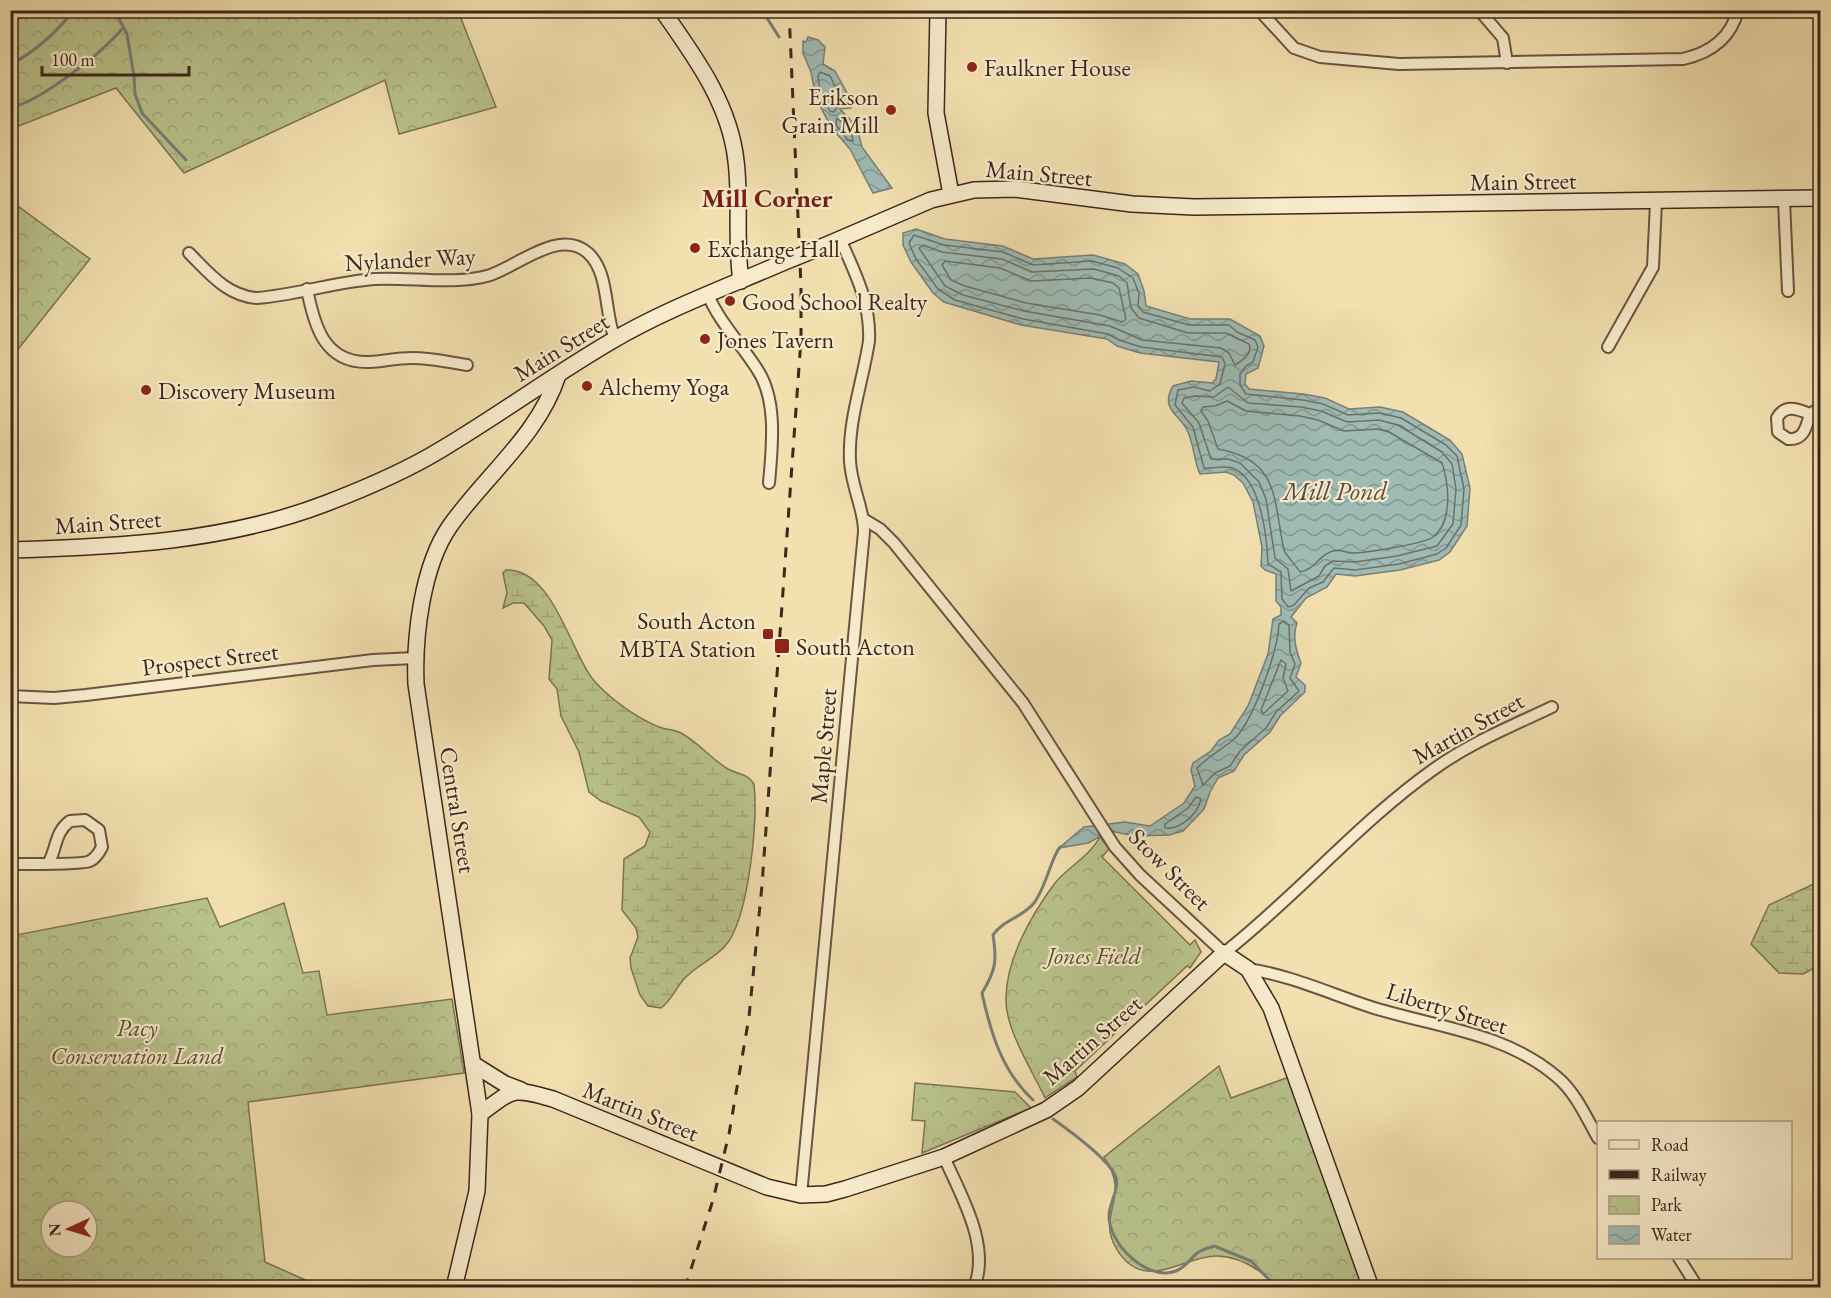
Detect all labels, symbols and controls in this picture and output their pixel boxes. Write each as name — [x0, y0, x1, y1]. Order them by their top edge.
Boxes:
scale bar — [42, 39, 189, 77]
text: 100 m — [51, 48, 95, 71]
place label: Faulkner House — [984, 52, 1131, 83]
marker: Faulkner House — [965, 60, 979, 74]
place label: Erikson Grain Mill — [782, 81, 879, 140]
marker: Erikson Grain Mill — [884, 103, 898, 117]
street label: Main Street — [984, 153, 1094, 193]
street label: Main Street — [1469, 165, 1577, 197]
district label: Mill Corner — [701, 181, 833, 215]
place label: Exchange Hall — [707, 233, 840, 264]
street label: Nylander Way — [344, 240, 477, 278]
marker: Exchange Hall — [688, 241, 702, 255]
place label: Good School Realty — [742, 286, 928, 317]
marker: Good School Realty — [723, 294, 737, 308]
street label: Main Street — [507, 305, 615, 388]
place label: Jones Tavern — [715, 324, 835, 355]
marker: Jones Tavern — [698, 332, 712, 346]
place label: Alchemy Yoga — [598, 371, 730, 402]
place label: Discovery Museum — [158, 375, 336, 406]
marker: Alchemy Yoga — [580, 379, 594, 393]
marker: Discovery Museum — [139, 383, 153, 397]
water label: Mill Pond — [1281, 474, 1388, 508]
street label: Main Street — [54, 503, 163, 541]
place label: South Acton MBTA Station — [619, 605, 756, 664]
marker: South Acton MBTA Station — [761, 627, 775, 641]
place label: South Acton — [796, 631, 915, 662]
street label: Prospect Street — [140, 635, 280, 683]
marker: South Acton — [773, 637, 791, 655]
street label: Martin Street — [1407, 685, 1529, 771]
street label: Maple Street — [803, 687, 844, 805]
street label: Central Street — [433, 745, 483, 876]
street label: Stow Street — [1122, 821, 1218, 917]
park label: Jones Field — [1042, 940, 1142, 971]
street label: Liberty Street — [1383, 975, 1512, 1041]
street label: Martin Street — [1036, 988, 1149, 1092]
park label: Pacy Conservation Land — [51, 1012, 224, 1071]
street label: Martin Street — [578, 1074, 704, 1148]
legend — [1597, 1121, 1792, 1259]
text: Road — [1651, 1133, 1690, 1156]
text: Railway — [1651, 1163, 1707, 1186]
text: Park — [1651, 1193, 1682, 1216]
north arrow — [39, 1199, 99, 1259]
text: N — [44, 1223, 65, 1237]
text: Water — [1651, 1223, 1692, 1246]

